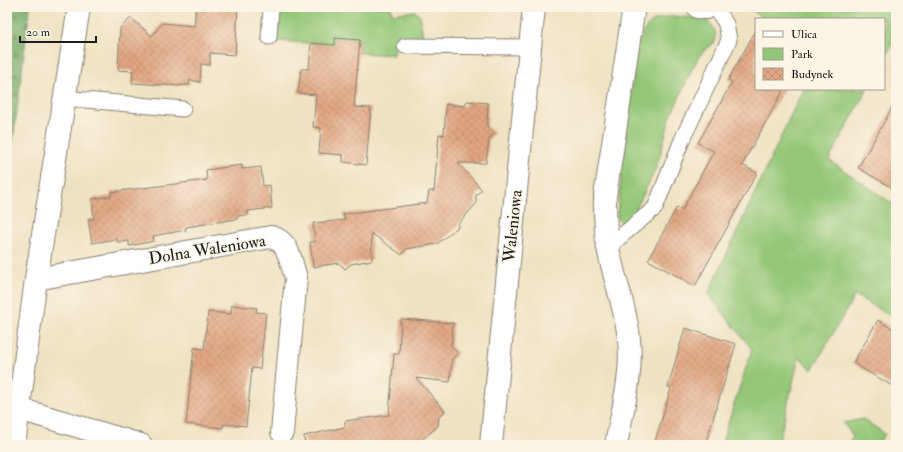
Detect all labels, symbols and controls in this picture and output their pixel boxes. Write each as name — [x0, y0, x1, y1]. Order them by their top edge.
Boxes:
scale bar — [20, 18, 96, 44]
legend — [755, 18, 885, 90]
text: 20 m — [26, 25, 51, 40]
text: Ulica — [791, 27, 818, 42]
text: Park — [791, 47, 813, 62]
text: Budynek — [791, 67, 833, 82]
street label: Waleniowa — [498, 188, 527, 264]
street label: Dolna Waleniowa — [147, 230, 268, 269]

